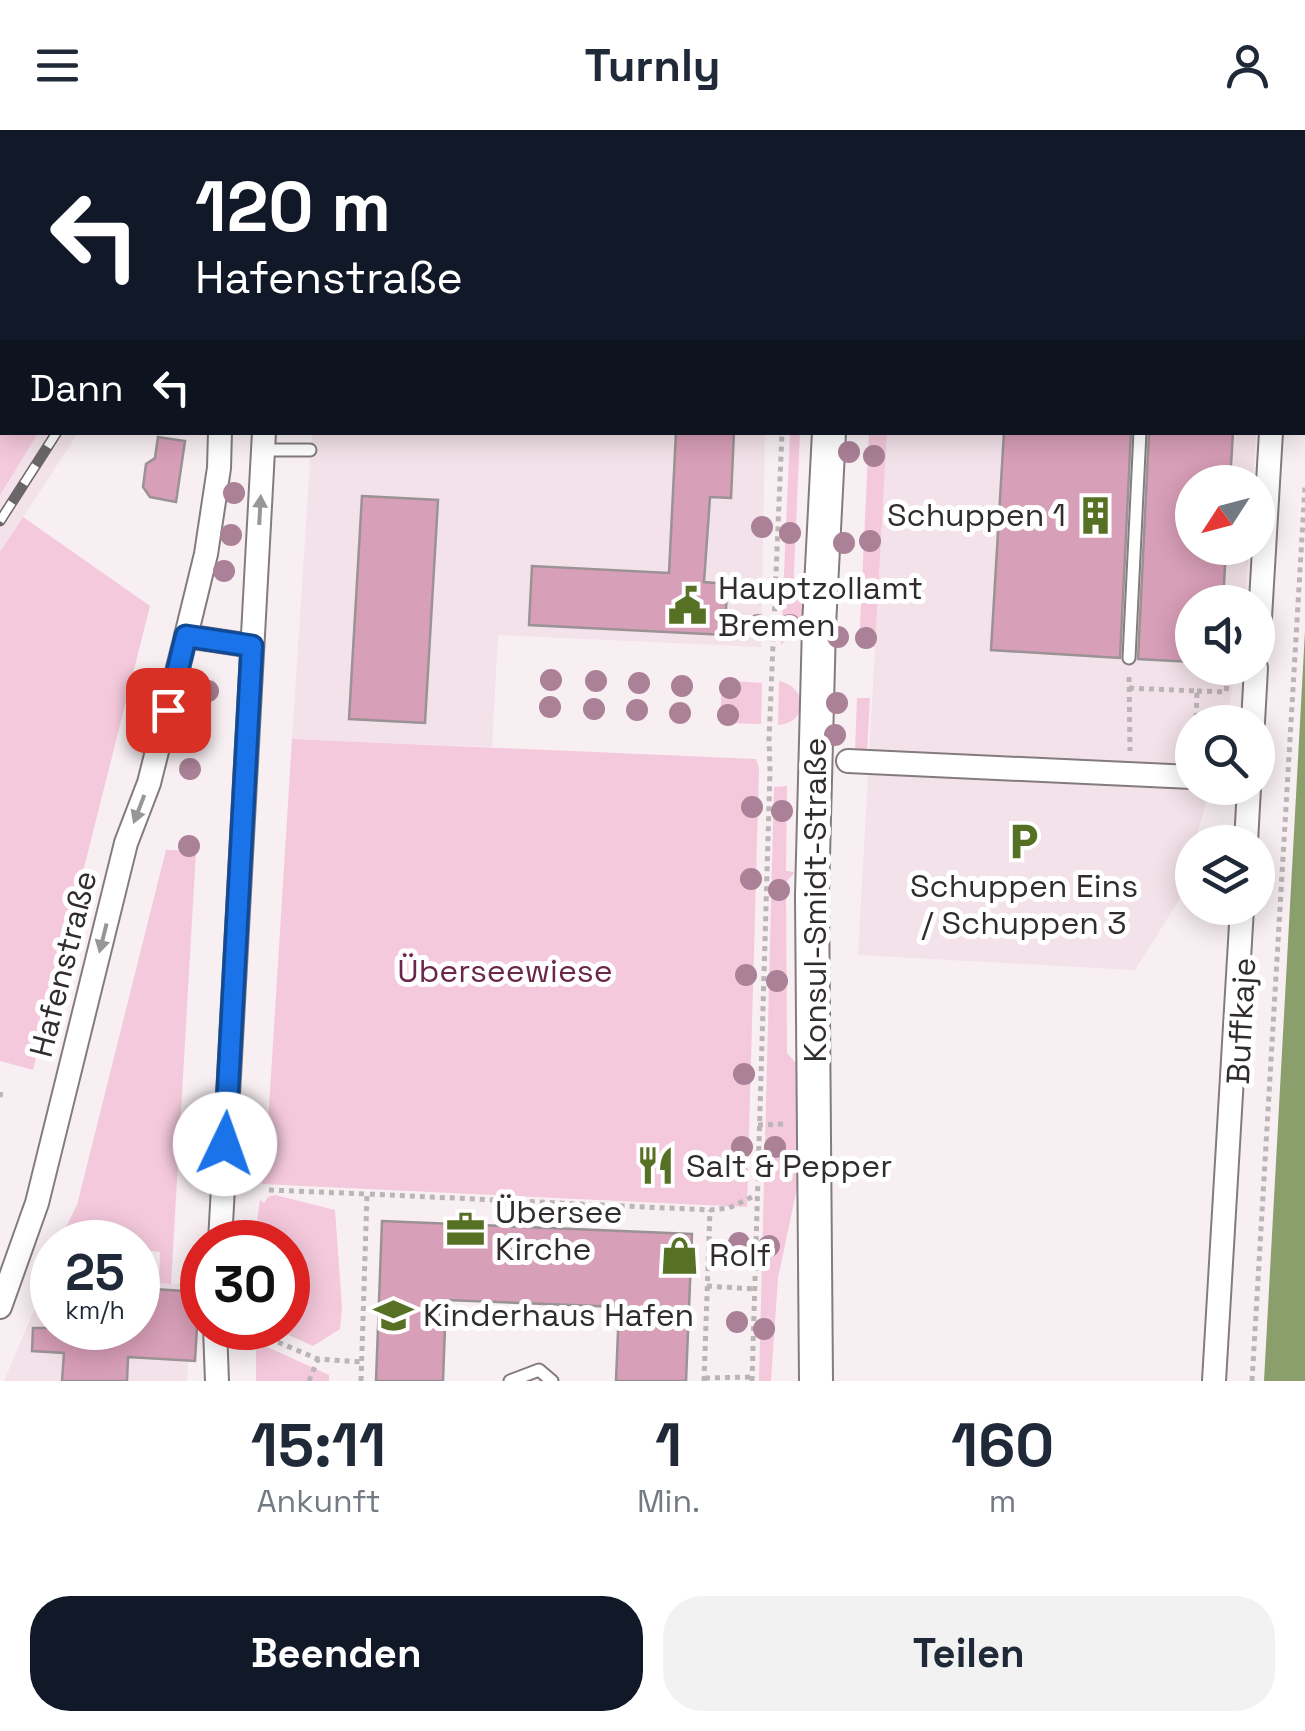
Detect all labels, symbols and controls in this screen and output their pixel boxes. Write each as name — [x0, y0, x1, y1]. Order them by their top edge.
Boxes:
text: Turnly — [584, 37, 721, 94]
icon: menu — [30, 38, 85, 93]
icon: person — [1220, 38, 1275, 93]
text: 120 m — [195, 162, 391, 251]
icon: left — [30, 170, 160, 300]
text: Hafenstraße — [195, 249, 463, 306]
icon: left — [144, 360, 199, 415]
text: Dann — [30, 364, 124, 412]
north arrow — [1175, 465, 1275, 565]
map controls — [1175, 465, 1275, 925]
one-way arrow — [252, 493, 268, 525]
building icon: Schuppen 1 — [1075, 494, 1117, 536]
place label: Schuppen 1 — [887, 495, 1066, 535]
place label: Hauptzollamt Bremen — [718, 568, 923, 645]
public building icon: Hauptzollamt Bremen — [667, 585, 709, 627]
button: sound — [1175, 585, 1275, 685]
pin — [126, 668, 211, 753]
icon: arrive — [141, 683, 196, 738]
button: search — [1175, 705, 1275, 805]
street label: Konsul-Smidt-Straße — [795, 738, 835, 1062]
one-way arrow — [131, 794, 146, 824]
parking icon: Schuppen Eins / Schuppen 3 — [1003, 820, 1045, 862]
button: layers — [1175, 825, 1275, 925]
place label: Schuppen Eins / Schuppen 3 — [910, 866, 1138, 943]
street label: Hafenstraße — [21, 867, 105, 1061]
one-way arrow — [94, 923, 110, 954]
park label: Überseewiese — [397, 951, 613, 991]
street label: Buffkaje — [1218, 956, 1264, 1086]
position arrow — [173, 1092, 277, 1196]
restaurant icon: Salt & Pepper — [635, 1145, 677, 1187]
place label: Salt & Pepper — [686, 1146, 892, 1186]
place label: Übersee Kirche — [495, 1192, 622, 1269]
office icon: Übersee Kirche — [444, 1209, 486, 1251]
speed limit sign: 30 — [180, 1220, 310, 1350]
shop icon: Rolf — [658, 1234, 700, 1276]
place label: Rolf — [709, 1235, 771, 1275]
text: 25 — [65, 1241, 125, 1305]
text: km/h — [65, 1294, 125, 1326]
school or university icon: Kinderhaus Hafen — [372, 1294, 414, 1336]
place label: Kinderhaus Hafen — [423, 1295, 694, 1335]
text: 15:11 — [251, 1407, 386, 1484]
text: 1 — [655, 1407, 682, 1484]
text: 160 — [951, 1407, 1054, 1484]
text: Ankunft — [256, 1481, 381, 1521]
text: Min. — [637, 1481, 700, 1521]
text: m — [989, 1481, 1016, 1521]
button: Beenden — [30, 1596, 643, 1711]
button: Teilen — [663, 1596, 1275, 1711]

